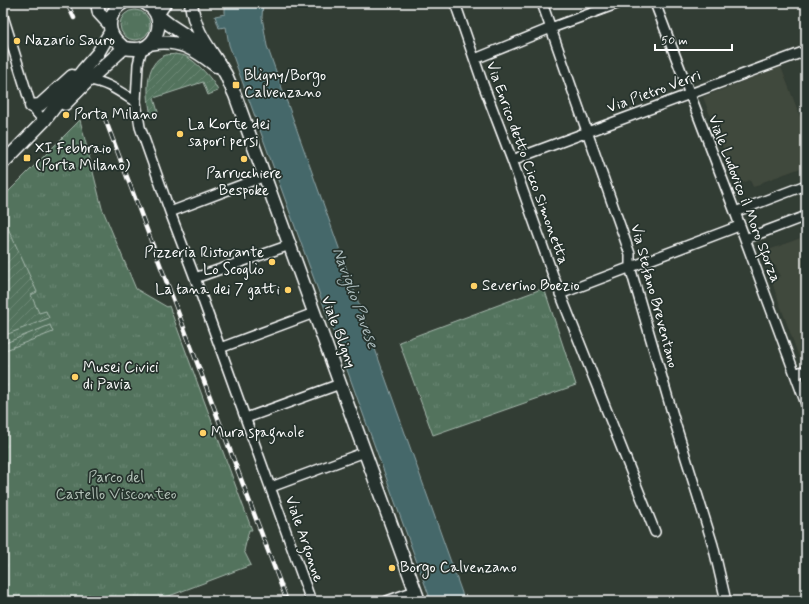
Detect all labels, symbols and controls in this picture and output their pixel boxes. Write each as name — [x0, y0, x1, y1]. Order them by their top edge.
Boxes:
scale bar — [655, 26, 732, 52]
place label: Nazario Sauro — [25, 31, 115, 51]
text: 50 m — [661, 33, 688, 49]
marker: Nazario Sauro — [12, 36, 22, 46]
street label: Via Enrico detto Cicco Simonetta — [481, 59, 573, 267]
place label: Bligny/Borgo Calvenzano — [244, 66, 326, 103]
street label: Via Pietro Verri — [604, 66, 704, 118]
marker: Bligny/Borgo Calvenzano — [231, 80, 241, 90]
place label: Porta Milano — [74, 105, 157, 125]
marker: Porta Milano — [61, 110, 71, 120]
street label: Viale Ludovico il Moro Sforza — [701, 112, 785, 287]
place label: La Korte dei sapori persi — [188, 115, 270, 152]
marker: La Korte dei sapori persi — [175, 129, 185, 139]
place label: XI Febbraio (Porta Milano) — [35, 139, 131, 176]
marker: XI Febbraio (Porta Milano) — [22, 153, 32, 163]
marker: Parrucchiere Bespoke — [239, 154, 249, 164]
place label: Parrucchiere Bespoke — [206, 164, 282, 201]
street label: Via Stefano Breventano — [625, 222, 683, 370]
place label: Pizzeria Ristorante Lo Scoglio — [144, 243, 264, 280]
water label: Naviglio Pavese — [325, 245, 383, 353]
marker: Pizzeria Ristorante Lo Scoglio — [267, 257, 277, 267]
place label: Severino Boezio — [482, 276, 580, 296]
place label: La tana dei 7 gatti — [155, 280, 280, 300]
marker: Severino Boezio — [469, 281, 479, 291]
marker: La tana dei 7 gatti — [283, 285, 293, 295]
street label: Viale Bligny — [316, 293, 360, 371]
place label: Musei Civici di Pavia — [83, 358, 159, 395]
marker: Musei Civici di Pavia — [70, 372, 80, 382]
place label: Mura spagnole — [211, 423, 305, 444]
marker: Mura spagnole — [198, 428, 208, 438]
park label: Parco del Castello Visconteo — [55, 468, 177, 505]
street label: Viale Argonne — [279, 493, 328, 585]
place label: Borgo Calvenzano — [400, 558, 517, 579]
marker: Borgo Calvenzano — [387, 563, 397, 573]

